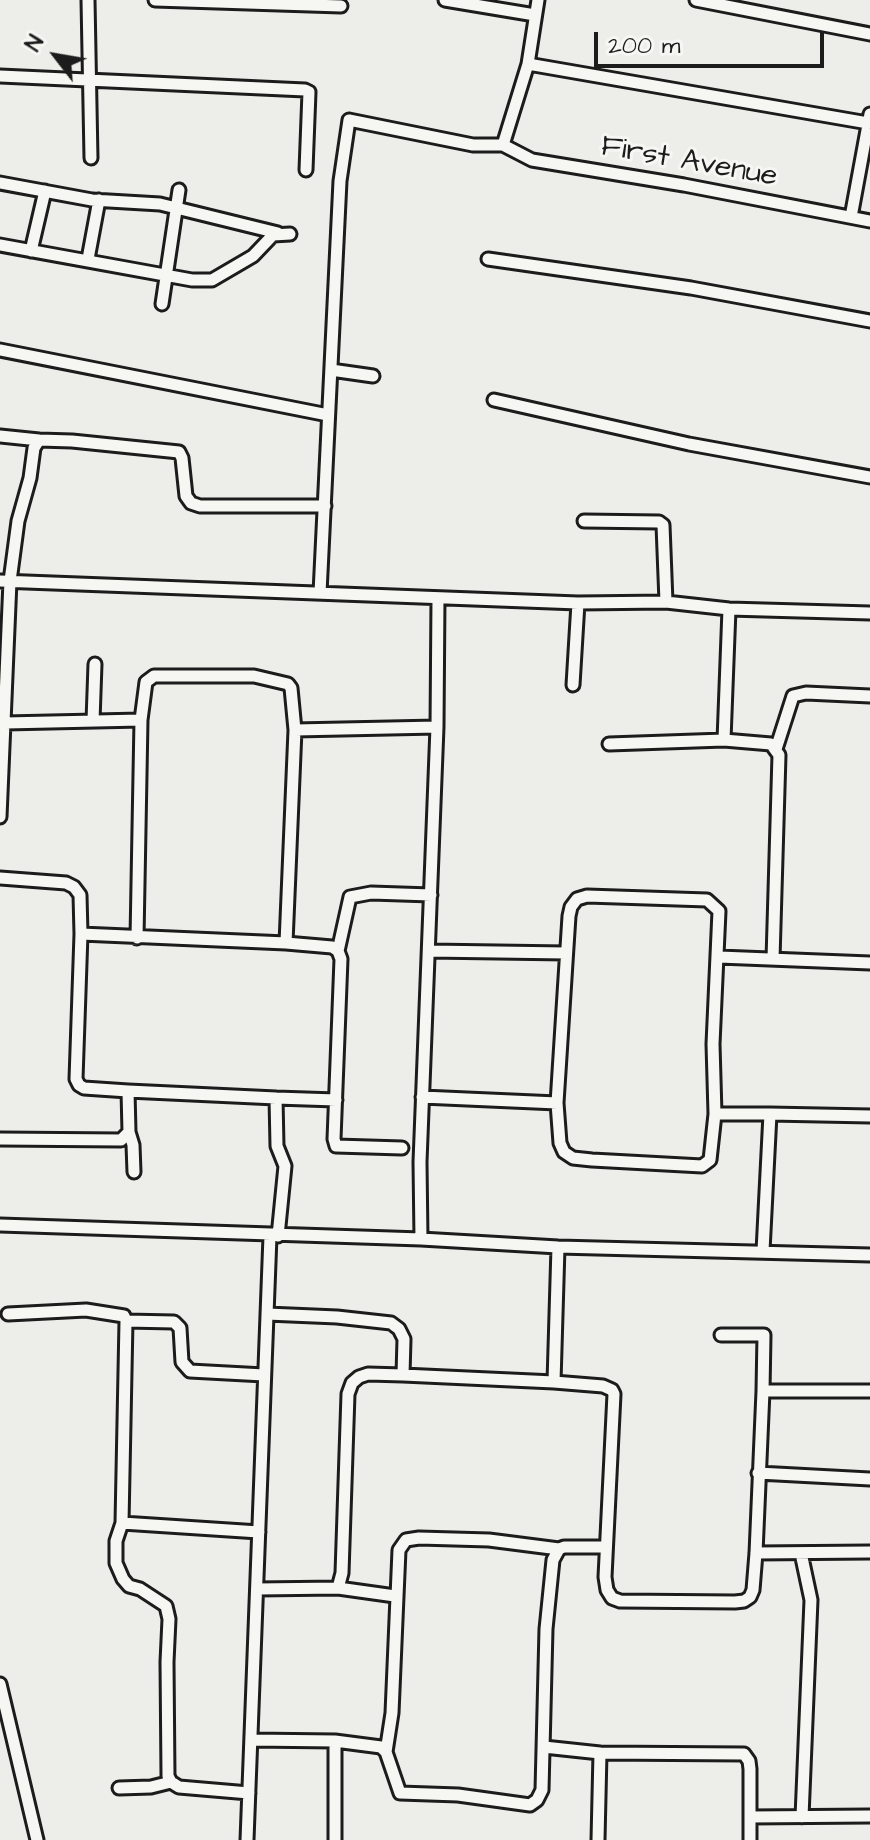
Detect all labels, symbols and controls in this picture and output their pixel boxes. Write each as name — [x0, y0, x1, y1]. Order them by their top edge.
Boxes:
north arrow — [16, 16, 96, 96]
scale bar — [598, 16, 828, 66]
text: N — [18, 29, 52, 57]
text: 200 m — [608, 29, 680, 63]
street label: First Avenue — [598, 130, 780, 196]

